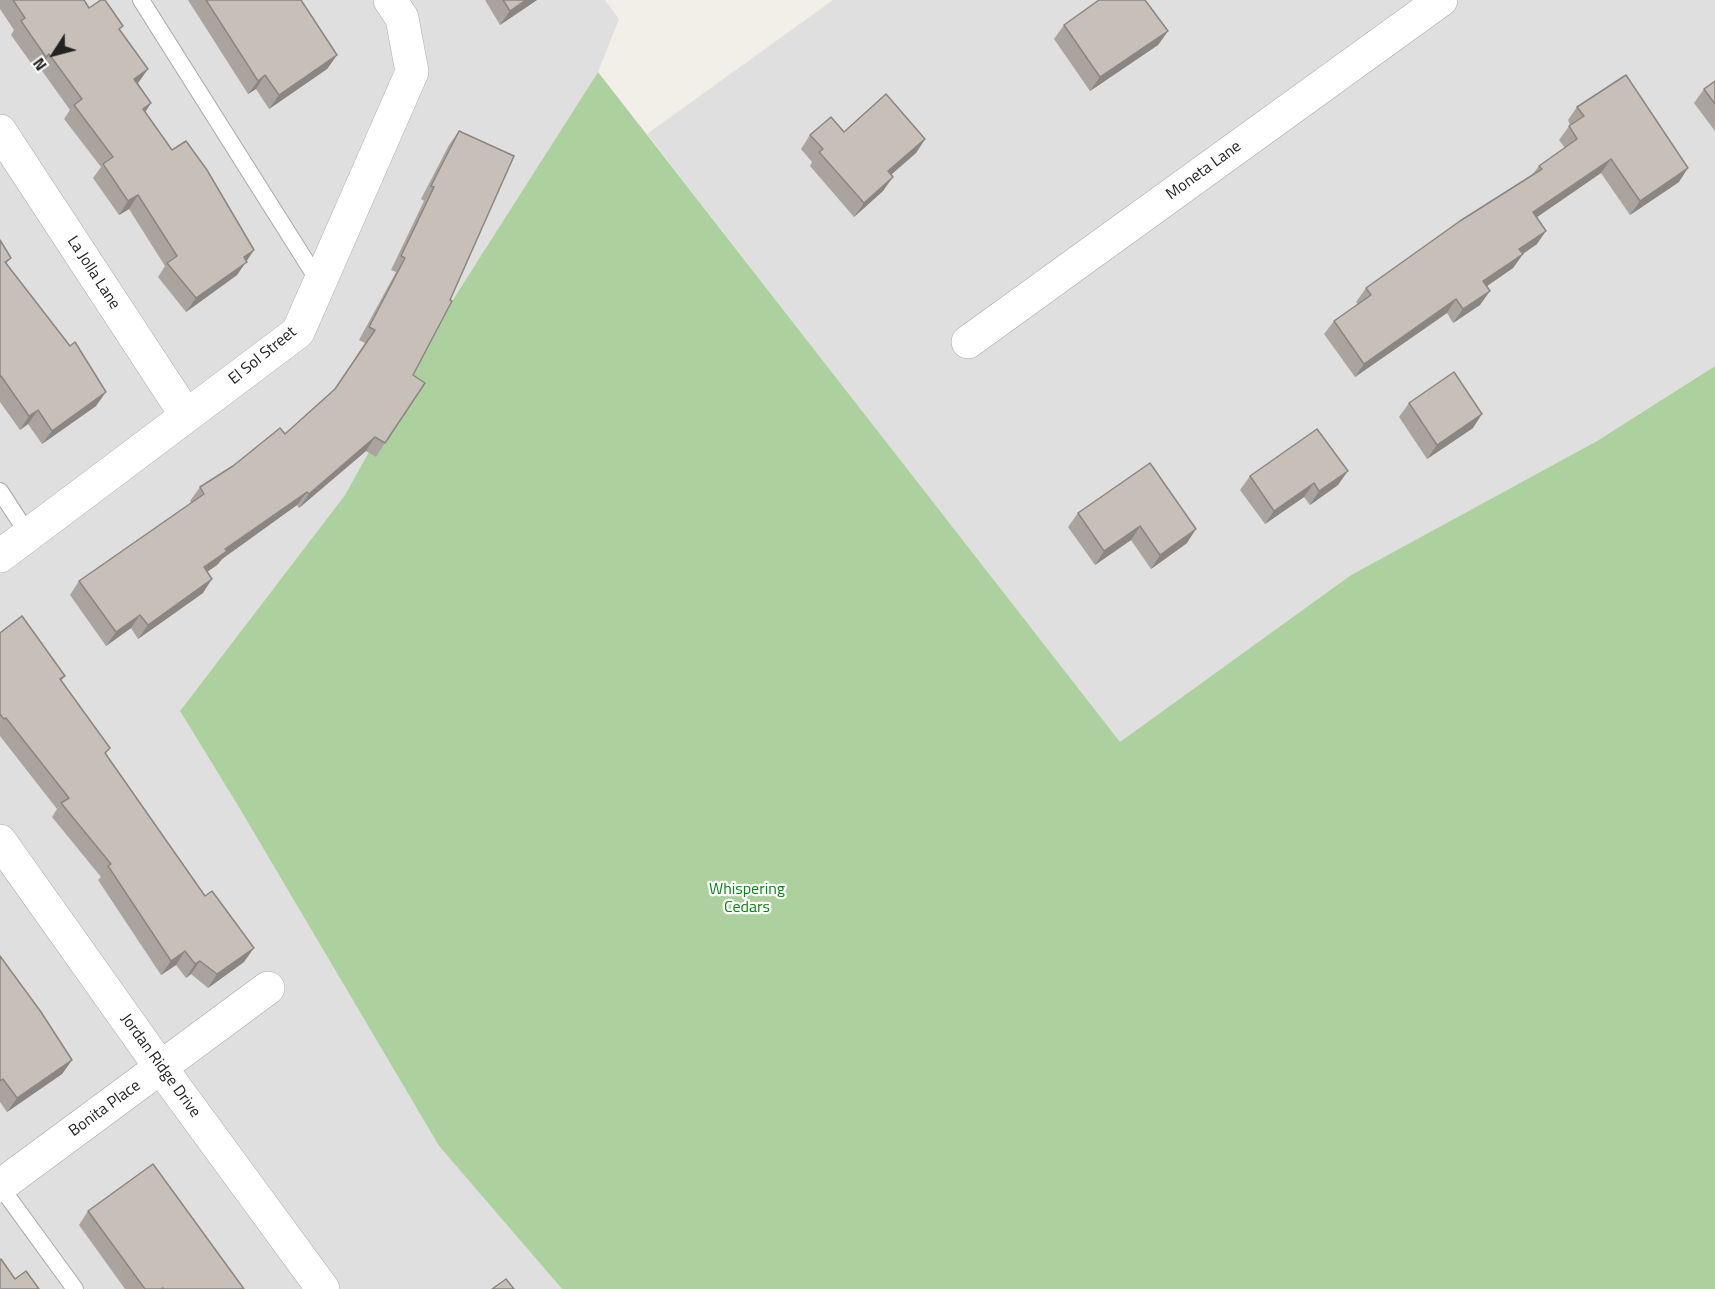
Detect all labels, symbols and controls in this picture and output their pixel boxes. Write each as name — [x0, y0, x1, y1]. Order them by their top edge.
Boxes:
north arrow — [24, 24, 84, 84]
text: N — [26, 53, 52, 76]
street label: Moneta Lane — [1163, 137, 1245, 205]
street label: La Jolla Lane — [62, 233, 124, 313]
street label: El Sol Street — [225, 323, 301, 389]
park label: Whispering Cedars — [709, 880, 785, 918]
street label: Jordan Ridge Drive — [116, 1010, 204, 1122]
street label: Bonita Place — [65, 1077, 145, 1141]

